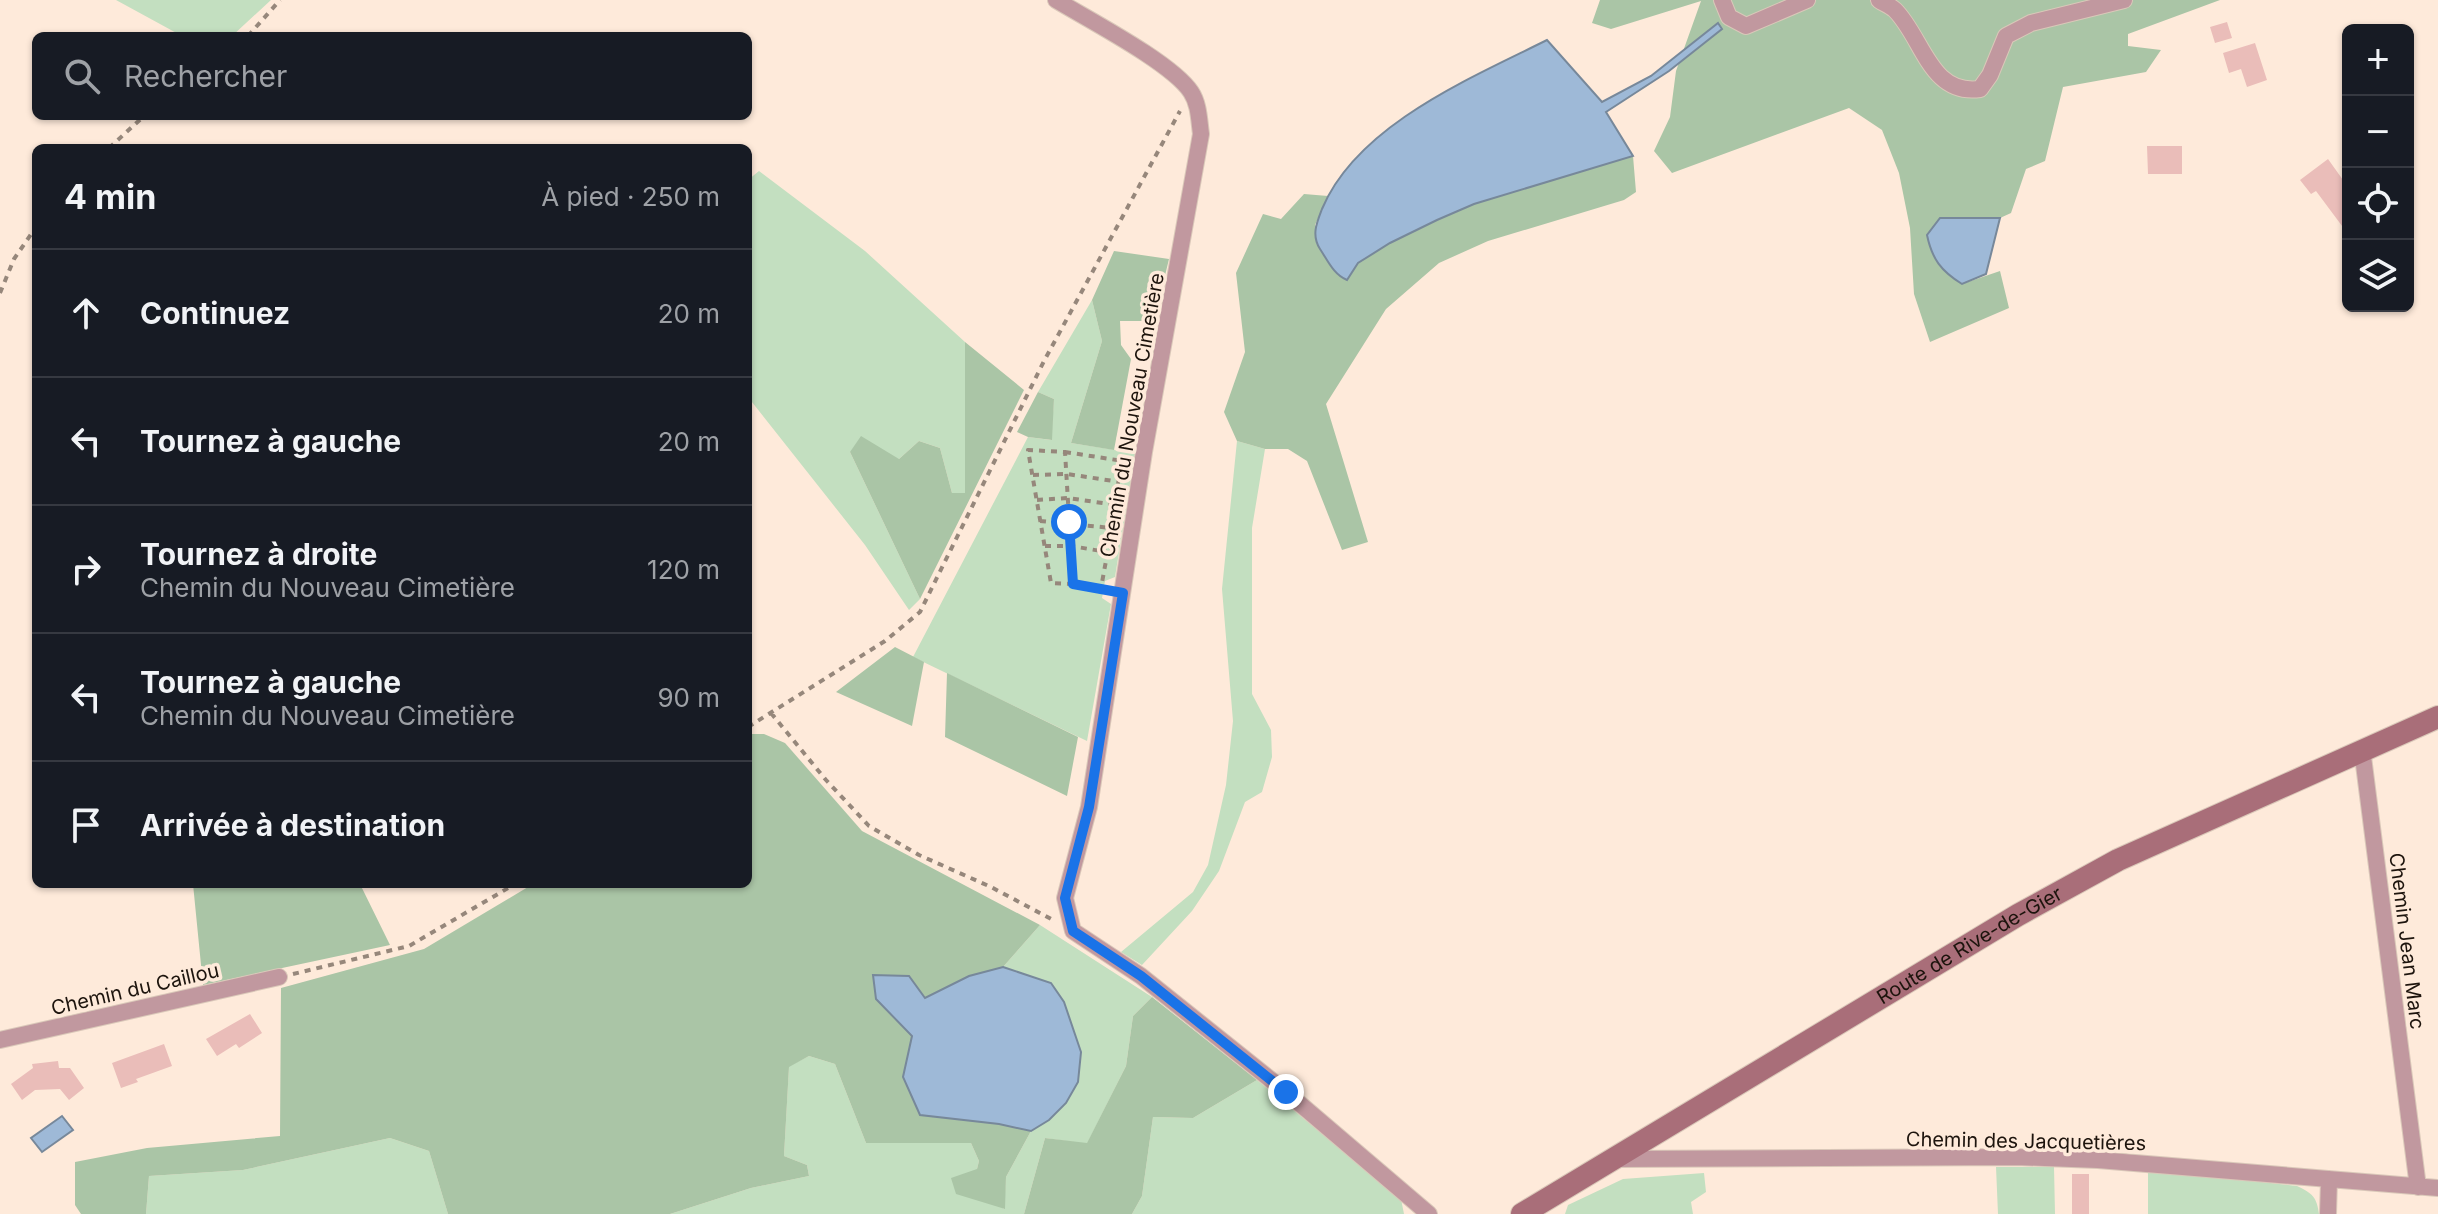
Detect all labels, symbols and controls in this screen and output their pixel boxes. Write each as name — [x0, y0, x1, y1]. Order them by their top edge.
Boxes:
map controls — [2342, 24, 2414, 312]
button: + — [2342, 24, 2414, 96]
search box — [32, 32, 752, 120]
icon: search — [60, 54, 104, 98]
text: Rechercher — [124, 58, 287, 94]
button: − — [2342, 96, 2414, 168]
button: locate — [2342, 168, 2414, 240]
text: 4 min — [64, 176, 156, 217]
text: À pied · 250 m — [541, 181, 720, 212]
button: layers — [2342, 240, 2414, 312]
street label: Chemin du Nouveau Cimetière — [1095, 271, 1169, 559]
icon: ahead — [64, 291, 108, 335]
text: Continuez — [140, 295, 290, 331]
text: 20 m — [658, 298, 720, 329]
icon: left — [64, 419, 108, 463]
text: Tournez à gauche — [140, 423, 401, 459]
text: 20 m — [658, 426, 720, 457]
route start — [1051, 504, 1087, 540]
text: Tournez à droite — [140, 536, 377, 572]
icon: right — [64, 547, 108, 591]
text: 120 m — [647, 554, 720, 585]
text: Chemin du Nouveau Cimetière — [140, 572, 515, 603]
text: Tournez à gauche — [140, 664, 401, 700]
icon: left — [64, 675, 108, 719]
text: 90 m — [657, 682, 720, 713]
text: Chemin du Nouveau Cimetière — [140, 700, 515, 731]
icon: arrive — [64, 803, 108, 847]
text: Arrivée à destination — [140, 807, 445, 843]
street label: Chemin Jean Marc — [2384, 851, 2430, 1031]
street label: Route de Rive-de-Gier — [1872, 881, 2067, 1009]
street label: Chemin du Caillou — [49, 958, 221, 1020]
route end — [1268, 1074, 1304, 1110]
street label: Chemin des Jacquetières — [1906, 1127, 2146, 1155]

